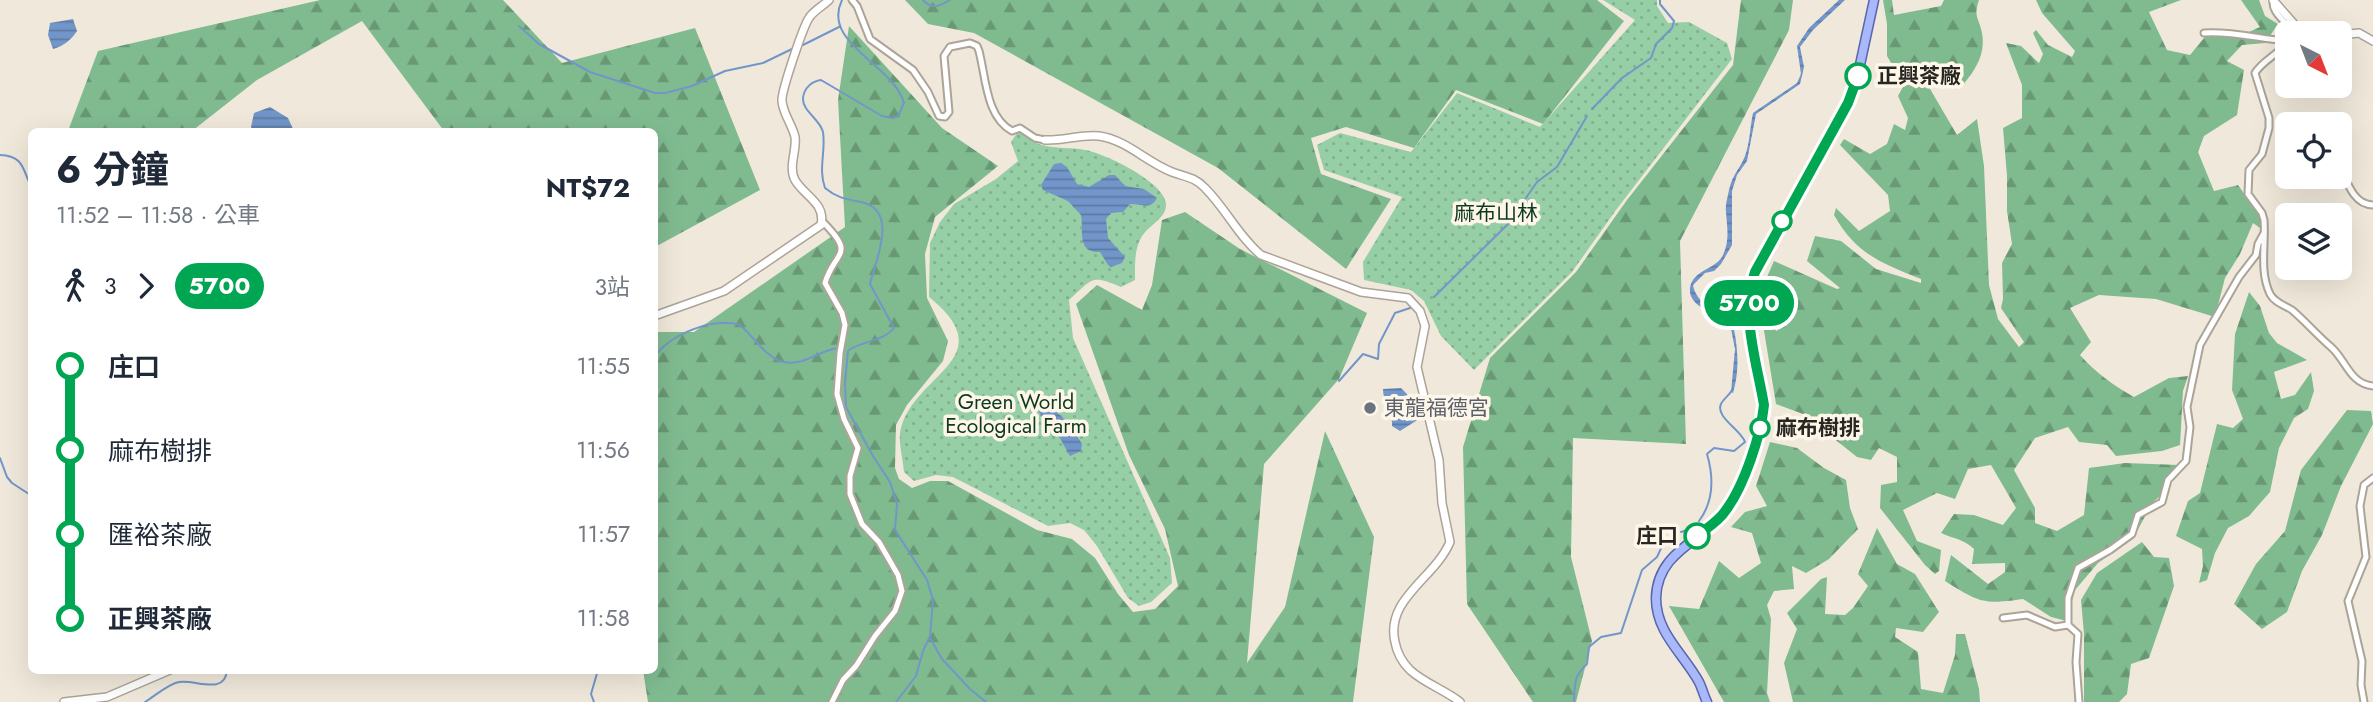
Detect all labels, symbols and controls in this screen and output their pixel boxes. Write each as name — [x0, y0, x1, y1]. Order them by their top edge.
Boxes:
north arrow — [2275, 21, 2352, 98]
map controls — [2275, 21, 2352, 280]
place label: 正興茶廠 — [1877, 61, 1961, 91]
marker: 正興茶廠 — [1845, 63, 1871, 89]
button: locate — [2275, 112, 2352, 189]
text: 6 分鐘 — [56, 142, 169, 197]
text: NT$72 — [546, 169, 630, 207]
text: 11:52 – 11:58 · 公車 — [56, 198, 260, 232]
park label: 麻布山林 — [1454, 198, 1538, 228]
button: layers — [2275, 203, 2352, 280]
unlabelled marker — [1772, 211, 1792, 231]
icon: walk — [56, 267, 94, 305]
icon: forward — [127, 267, 165, 305]
text: 5700 — [189, 268, 250, 303]
text: 3 — [104, 269, 117, 303]
text: 3站 — [594, 270, 630, 304]
line badge: 5700 — [1700, 280, 1798, 326]
text: 5700 — [1718, 285, 1780, 320]
text: 庄口 — [108, 348, 160, 386]
text: 11:55 — [576, 349, 630, 383]
park label: Green World Ecological Farm — [945, 387, 1087, 441]
place label: 東龍福德宮 — [1384, 393, 1489, 423]
marker: 東龍福德宮 — [1362, 400, 1378, 416]
place label: 麻布樹排 — [1776, 413, 1860, 443]
marker: 麻布樹排 — [1750, 418, 1770, 438]
text: 麻布樹排 — [108, 432, 212, 470]
text: 11:56 — [576, 433, 630, 467]
text: 匯裕茶廠 — [108, 516, 212, 554]
text: 11:57 — [577, 517, 630, 551]
place label: 庄口 — [1636, 521, 1678, 551]
marker: 庄口 — [1684, 523, 1710, 549]
text: 正興茶廠 — [108, 600, 212, 638]
text: 11:58 — [577, 601, 630, 635]

